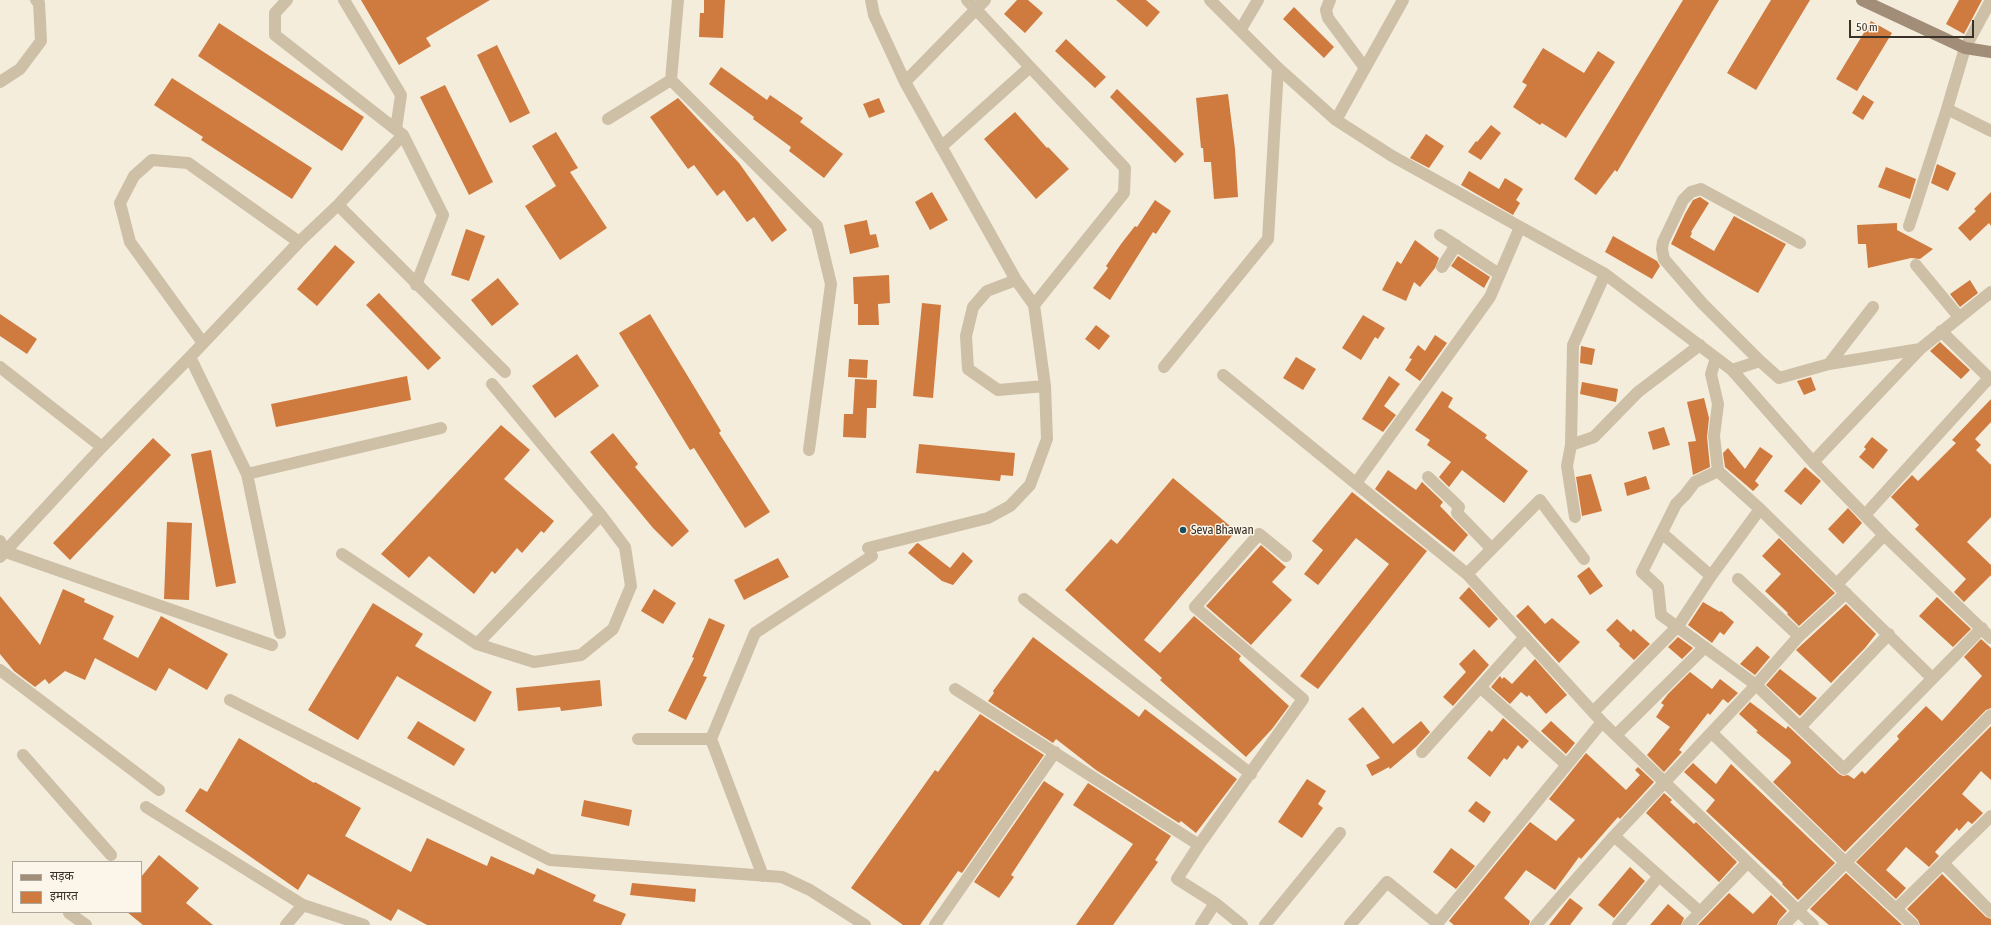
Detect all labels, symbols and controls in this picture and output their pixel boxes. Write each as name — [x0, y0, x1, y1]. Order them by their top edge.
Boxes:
scale bar — [1851, 12, 1976, 38]
text: 50 m — [1856, 20, 1878, 34]
place label: Seva Bhawan — [1191, 522, 1254, 538]
marker: Seva Bhawan — [1178, 525, 1188, 535]
legend — [12, 861, 142, 913]
text: सड़क — [50, 869, 74, 883]
text: इमारत — [50, 889, 78, 903]

